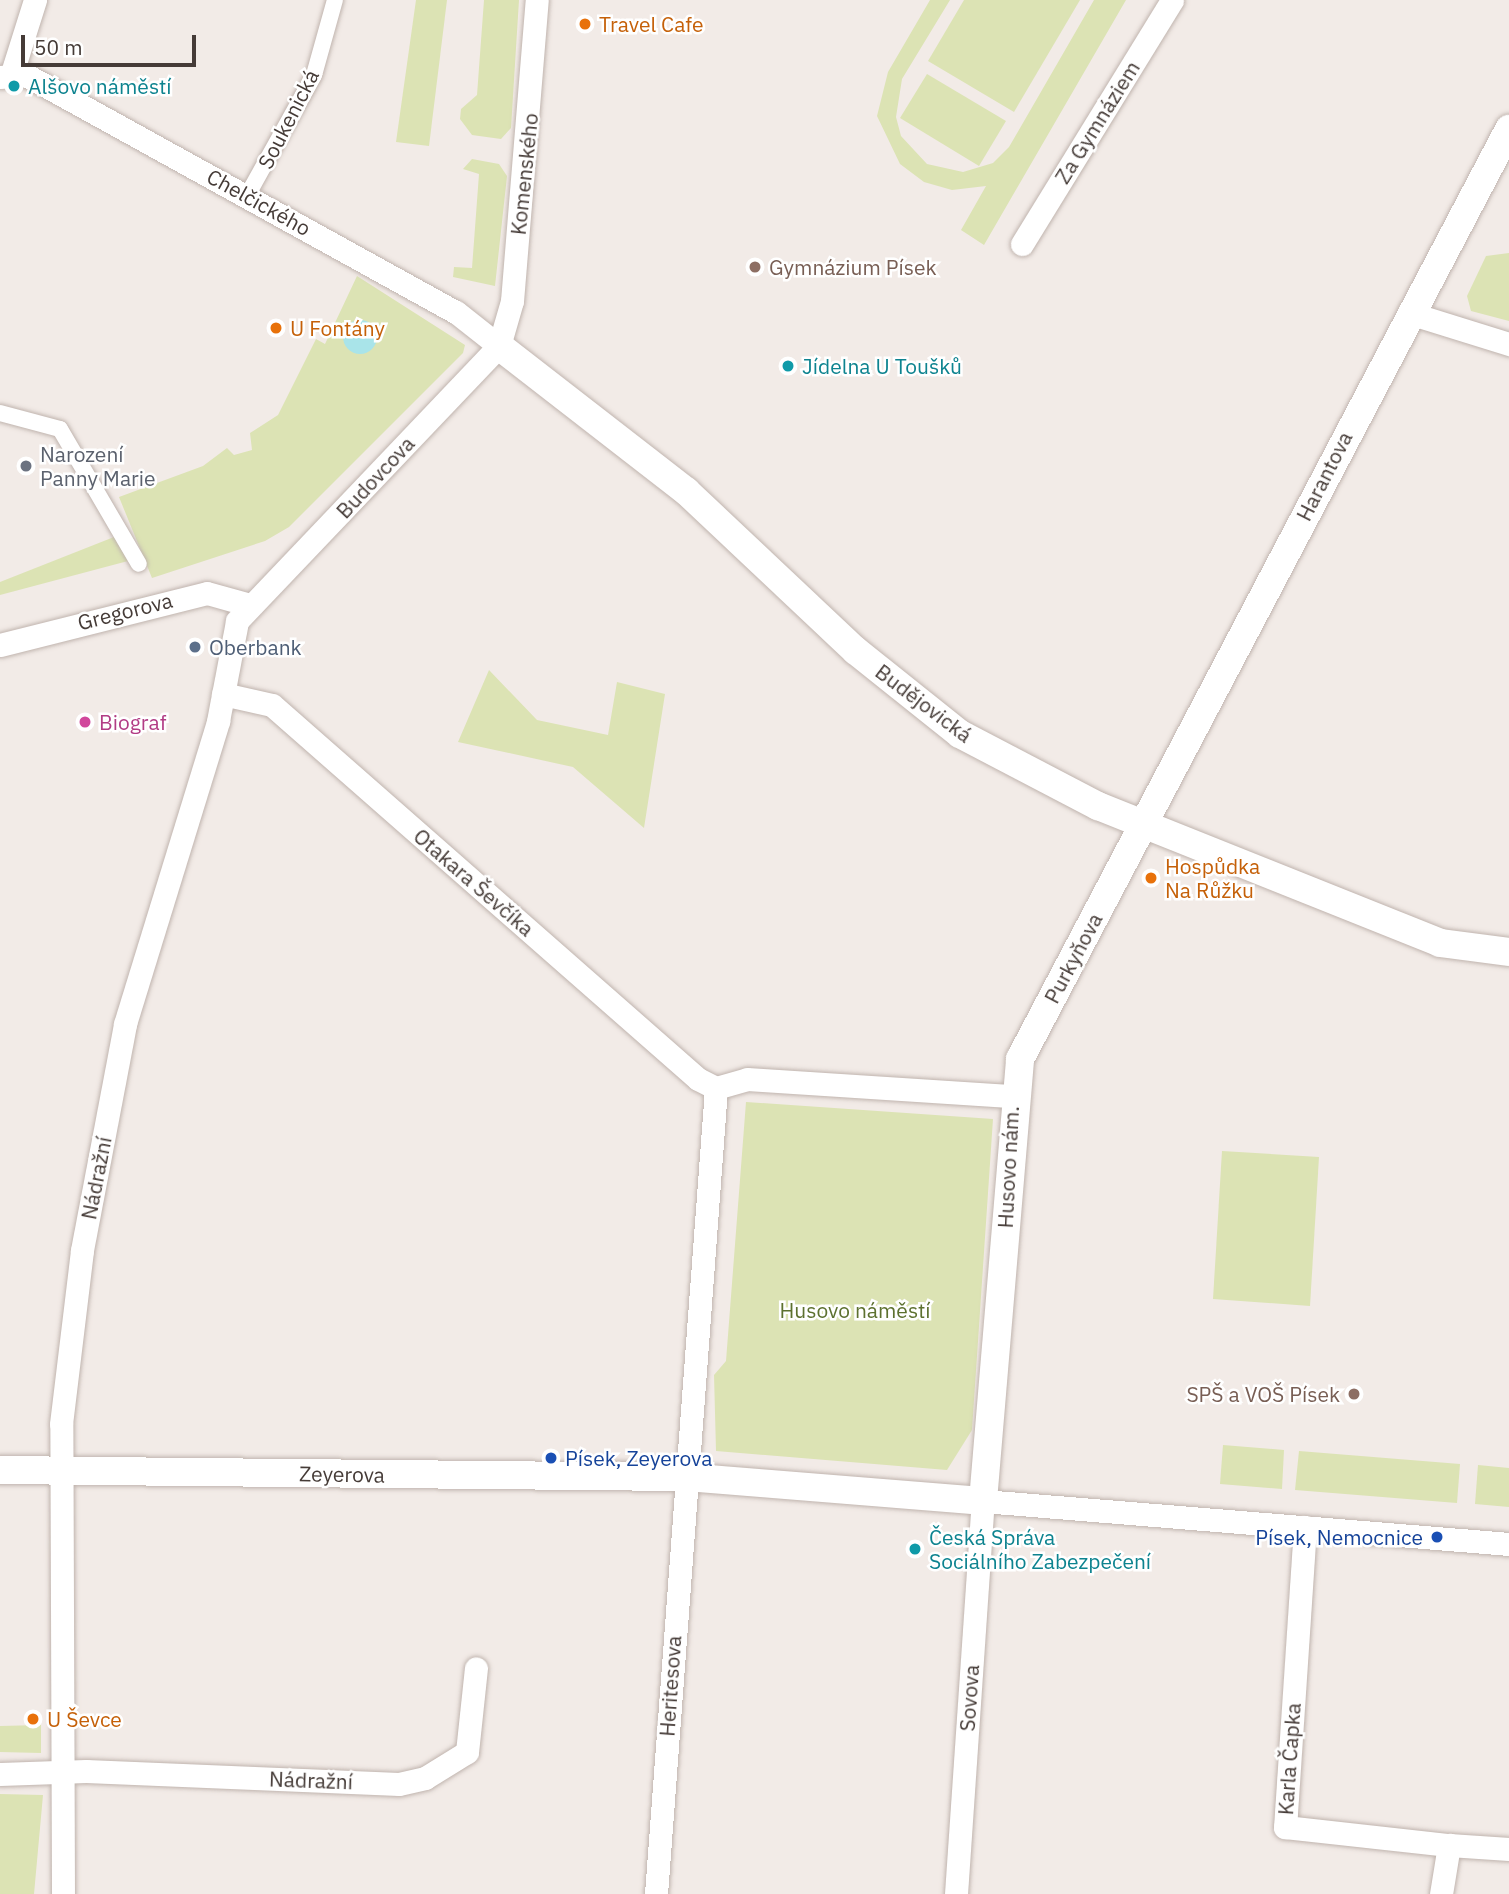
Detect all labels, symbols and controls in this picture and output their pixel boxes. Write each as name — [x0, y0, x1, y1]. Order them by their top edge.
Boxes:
place label: Travel Cafe — [599, 11, 704, 37]
marker: Travel Cafe — [577, 16, 593, 32]
scale bar — [24, 21, 200, 65]
text: 50 m — [34, 33, 83, 61]
street label: Za Gymnáziem — [1049, 56, 1145, 188]
street label: Soukenická — [252, 65, 324, 173]
place label: Alšovo náměstí — [28, 73, 172, 99]
marker: Alšovo náměstí — [6, 78, 22, 94]
street label: Komenského — [505, 112, 543, 236]
street label: Chelčického — [203, 163, 315, 241]
place label: Gymnázium Písek — [769, 254, 937, 280]
marker: Gymnázium Písek — [747, 259, 763, 275]
place label: U Fontány — [290, 315, 385, 341]
marker: U Fontány — [268, 320, 284, 336]
place label: Jídelna U Toušků — [802, 353, 962, 379]
marker: Jídelna U Toušků — [780, 358, 796, 374]
street label: Harantova — [1291, 427, 1357, 525]
street label: Budovcova — [331, 431, 419, 523]
place label: Narození Panny Marie — [40, 441, 156, 491]
marker: Narození Panny Marie — [18, 458, 34, 474]
street label: Gregorova — [75, 587, 175, 635]
place label: Oberbank — [209, 634, 302, 660]
marker: Oberbank — [187, 639, 203, 655]
street label: Budějovická — [871, 658, 977, 748]
place label: Biograf — [99, 709, 166, 735]
marker: Biograf — [77, 714, 93, 730]
street label: Otakara Ševčíka — [409, 823, 539, 941]
place label: Hospůdka Na Růžku — [1165, 853, 1260, 903]
marker: Hospůdka Na Růžku — [1143, 870, 1159, 886]
street label: Purkyňova — [1039, 908, 1107, 1008]
street label: Husovo nám. — [992, 1105, 1024, 1229]
street label: Nádražní — [76, 1134, 116, 1222]
park label: Husovo náměstí — [779, 1297, 931, 1323]
place label: SPŠ a VOŠ Písek — [1186, 1381, 1340, 1407]
marker: SPŠ a VOŠ Písek — [1346, 1386, 1362, 1402]
place label: Písek, Zeyerova — [565, 1445, 712, 1471]
marker: Písek, Zeyerova — [543, 1450, 559, 1466]
street label: Zeyerova — [299, 1461, 385, 1487]
place label: Česká Správa Sociálního Zabezpečení — [929, 1524, 1151, 1574]
place label: Písek, Nemocnice — [1255, 1524, 1423, 1550]
marker: Písek, Nemocnice — [1429, 1529, 1445, 1545]
marker: Česká Správa Sociálního Zabezpečení — [907, 1541, 923, 1557]
street label: Heritesova — [654, 1635, 686, 1737]
street label: Sovova — [954, 1664, 984, 1732]
street label: Karla Čapka — [1273, 1702, 1305, 1816]
place label: U Ševce — [47, 1706, 122, 1732]
marker: U Ševce — [25, 1711, 41, 1727]
street label: Nádražní — [269, 1766, 353, 1794]

